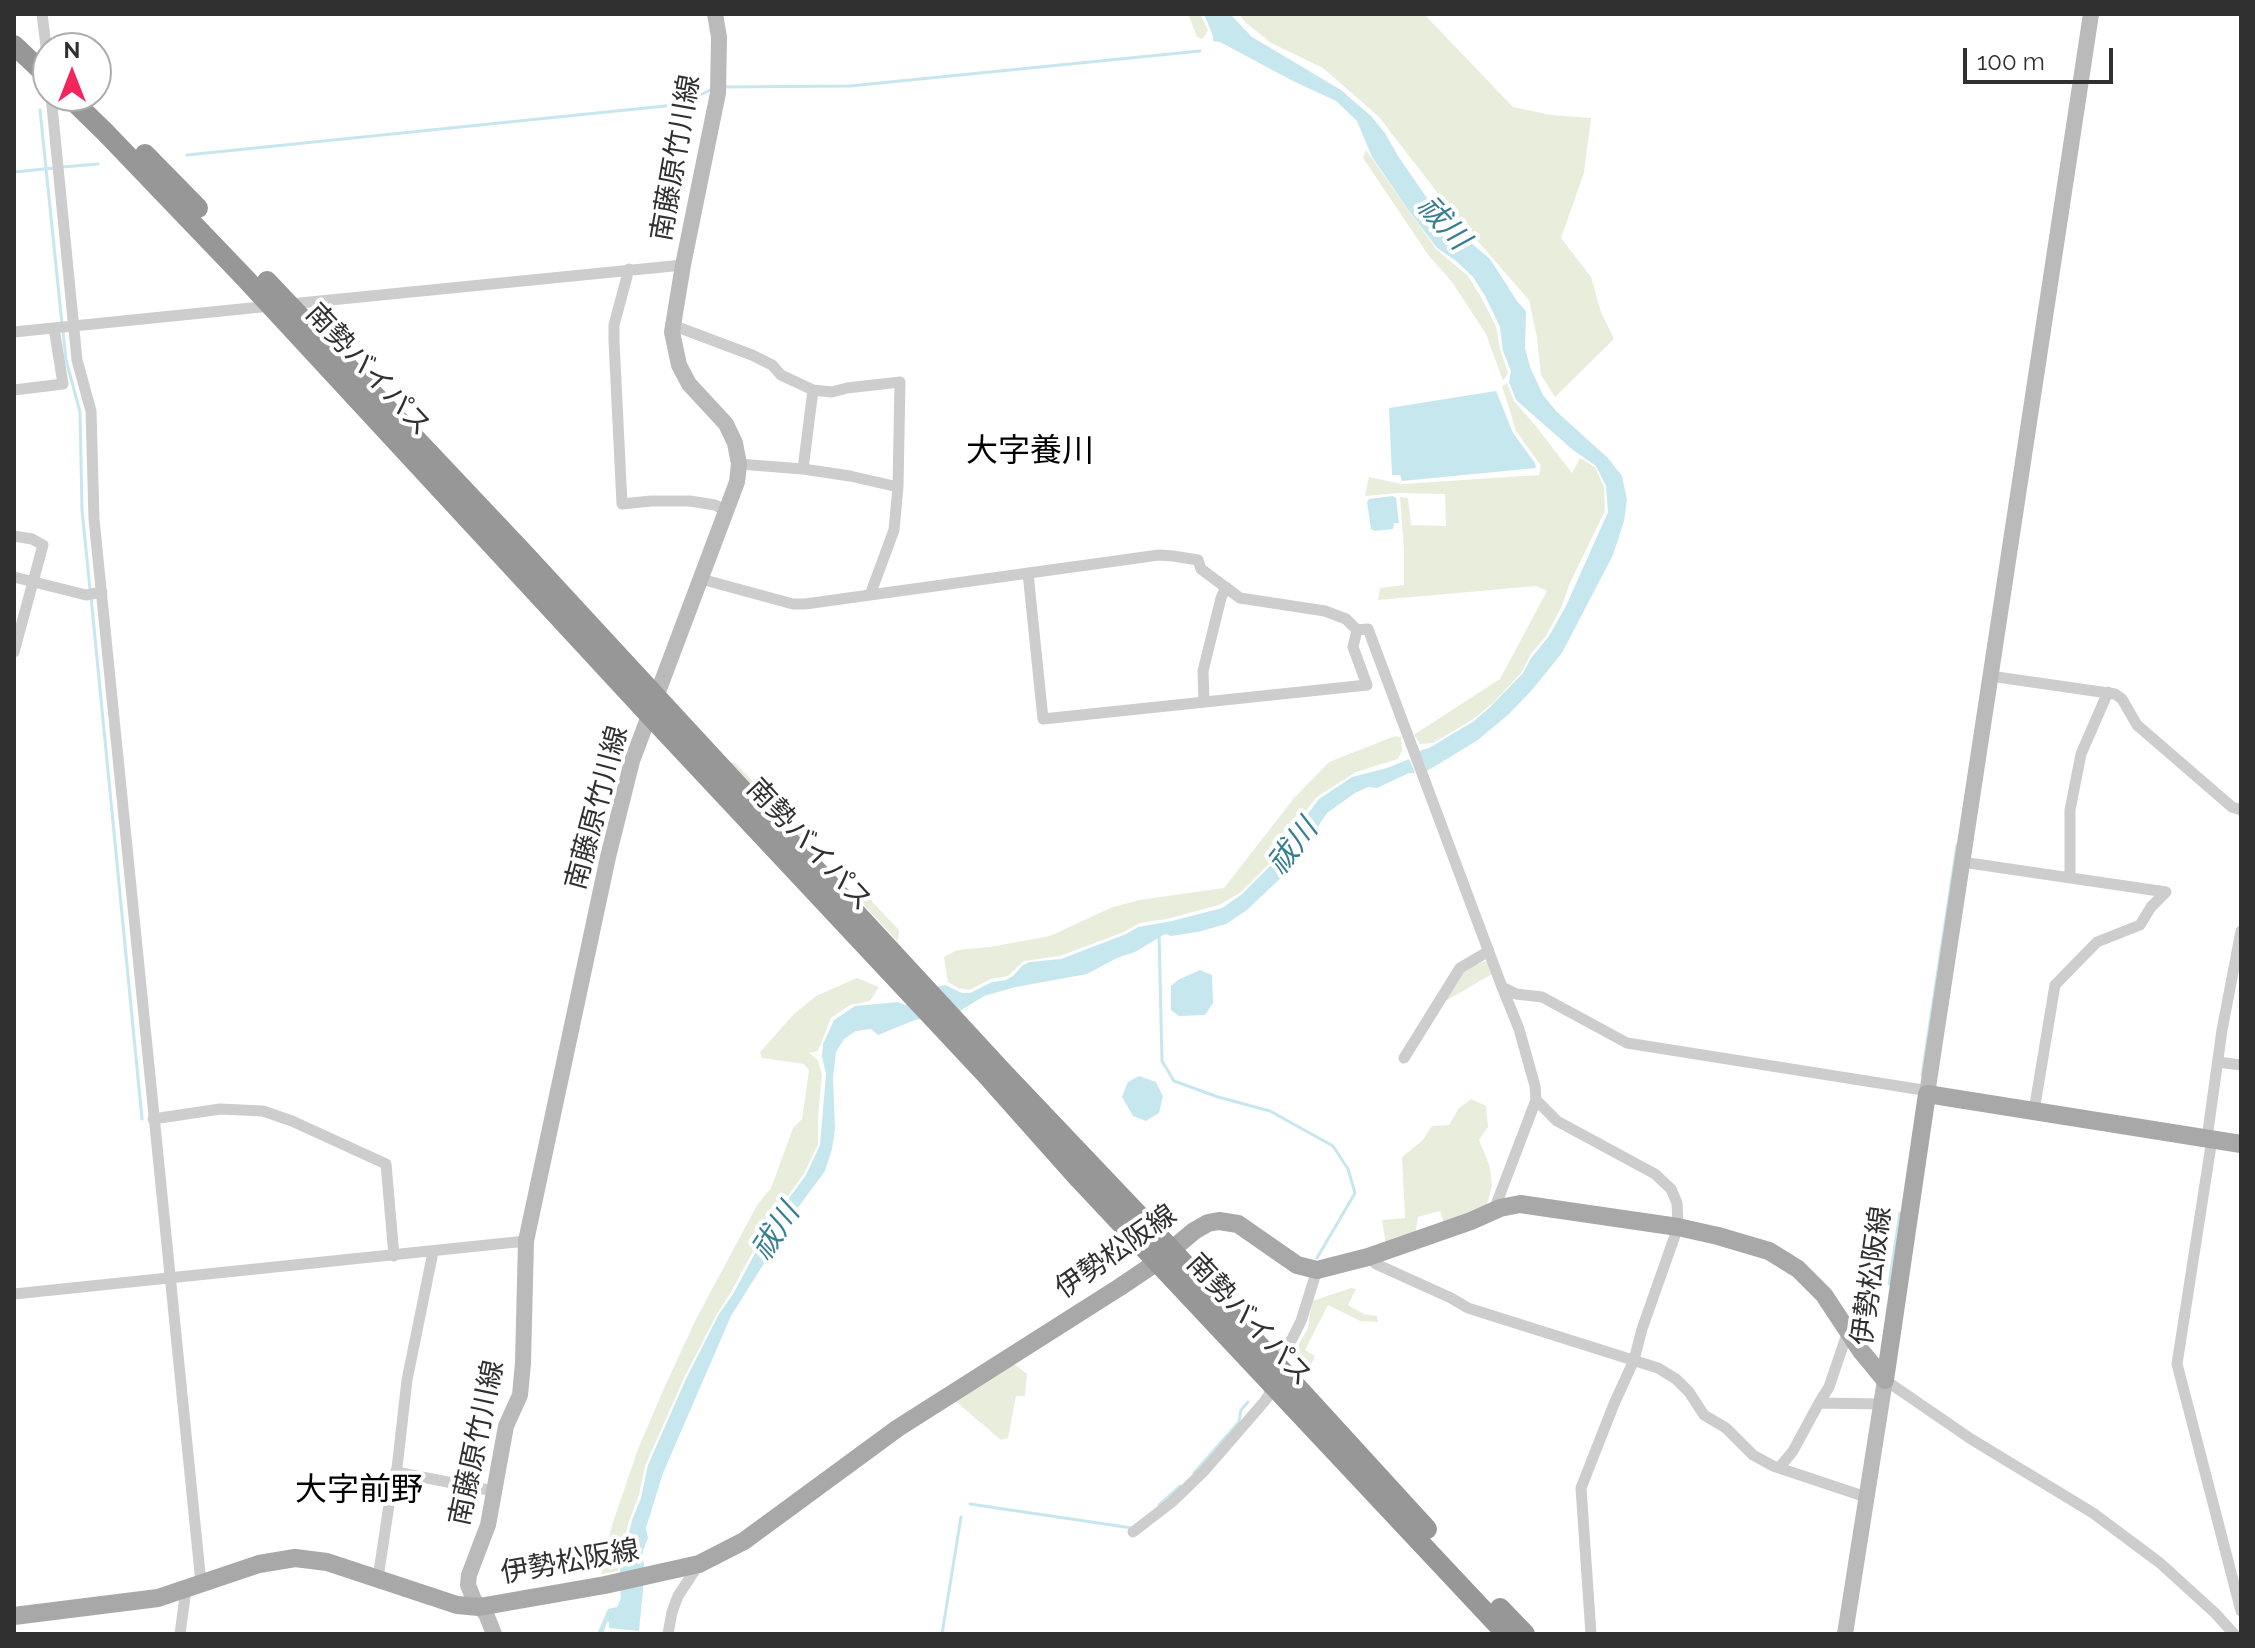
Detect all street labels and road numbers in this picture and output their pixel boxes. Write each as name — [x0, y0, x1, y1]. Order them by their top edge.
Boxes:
street label: 南藤原竹川線 — [645, 72, 707, 244]
street label: 南勢バイパス — [298, 297, 438, 443]
street label: 南藤原竹川線 — [559, 723, 635, 893]
street label: 南勢バイパス — [739, 772, 879, 918]
street label: 伊勢松阪線 — [1049, 1198, 1183, 1306]
street label: 伊勢松阪線 — [1846, 1204, 1898, 1348]
street label: 南勢バイパス — [1179, 1247, 1319, 1393]
street label: 南藤原竹川線 — [443, 1357, 511, 1529]
street label: 伊勢松阪線 — [498, 1533, 642, 1591]

